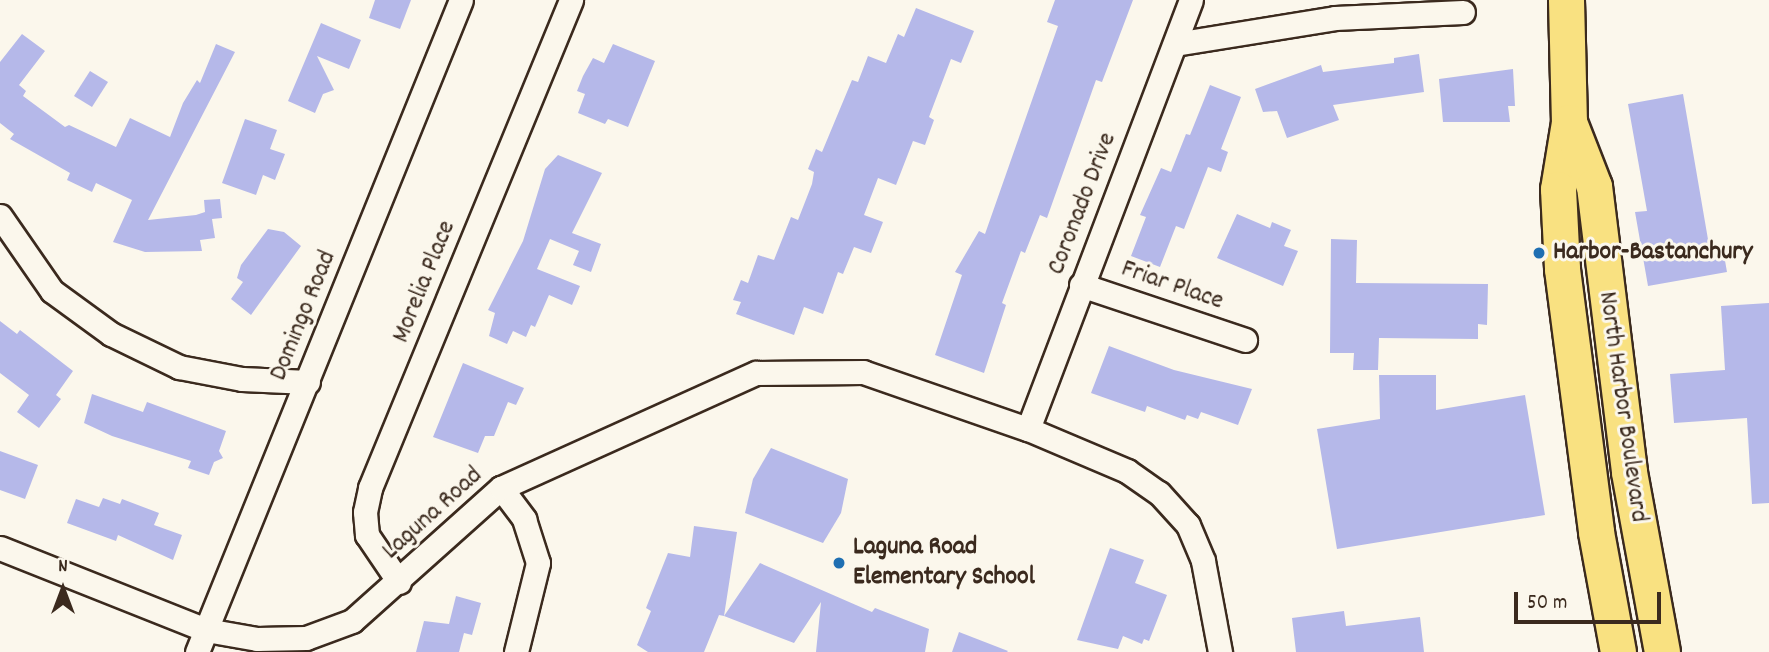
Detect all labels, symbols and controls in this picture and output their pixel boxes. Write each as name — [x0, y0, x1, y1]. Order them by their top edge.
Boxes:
street label: Coronado Drive — [1042, 129, 1124, 279]
street label: Morelia Place — [386, 216, 464, 348]
place label: Harbor-Bastanchury — [1553, 237, 1753, 269]
marker: Harbor-Bastanchury — [1531, 245, 1547, 261]
street label: Domingo Road — [264, 247, 344, 385]
street label: Friar Place — [1117, 254, 1227, 318]
street label: North Harbor Boulevard — [1590, 290, 1654, 524]
street label: Laguna Road — [376, 461, 490, 567]
place label: Laguna Road Elementary School — [853, 532, 1035, 594]
north arrow — [28, 554, 98, 624]
text: N — [58, 554, 68, 581]
marker: Laguna Road Elementary School — [831, 555, 847, 571]
scale bar — [1517, 578, 1664, 622]
text: 50 m — [1527, 589, 1567, 619]

